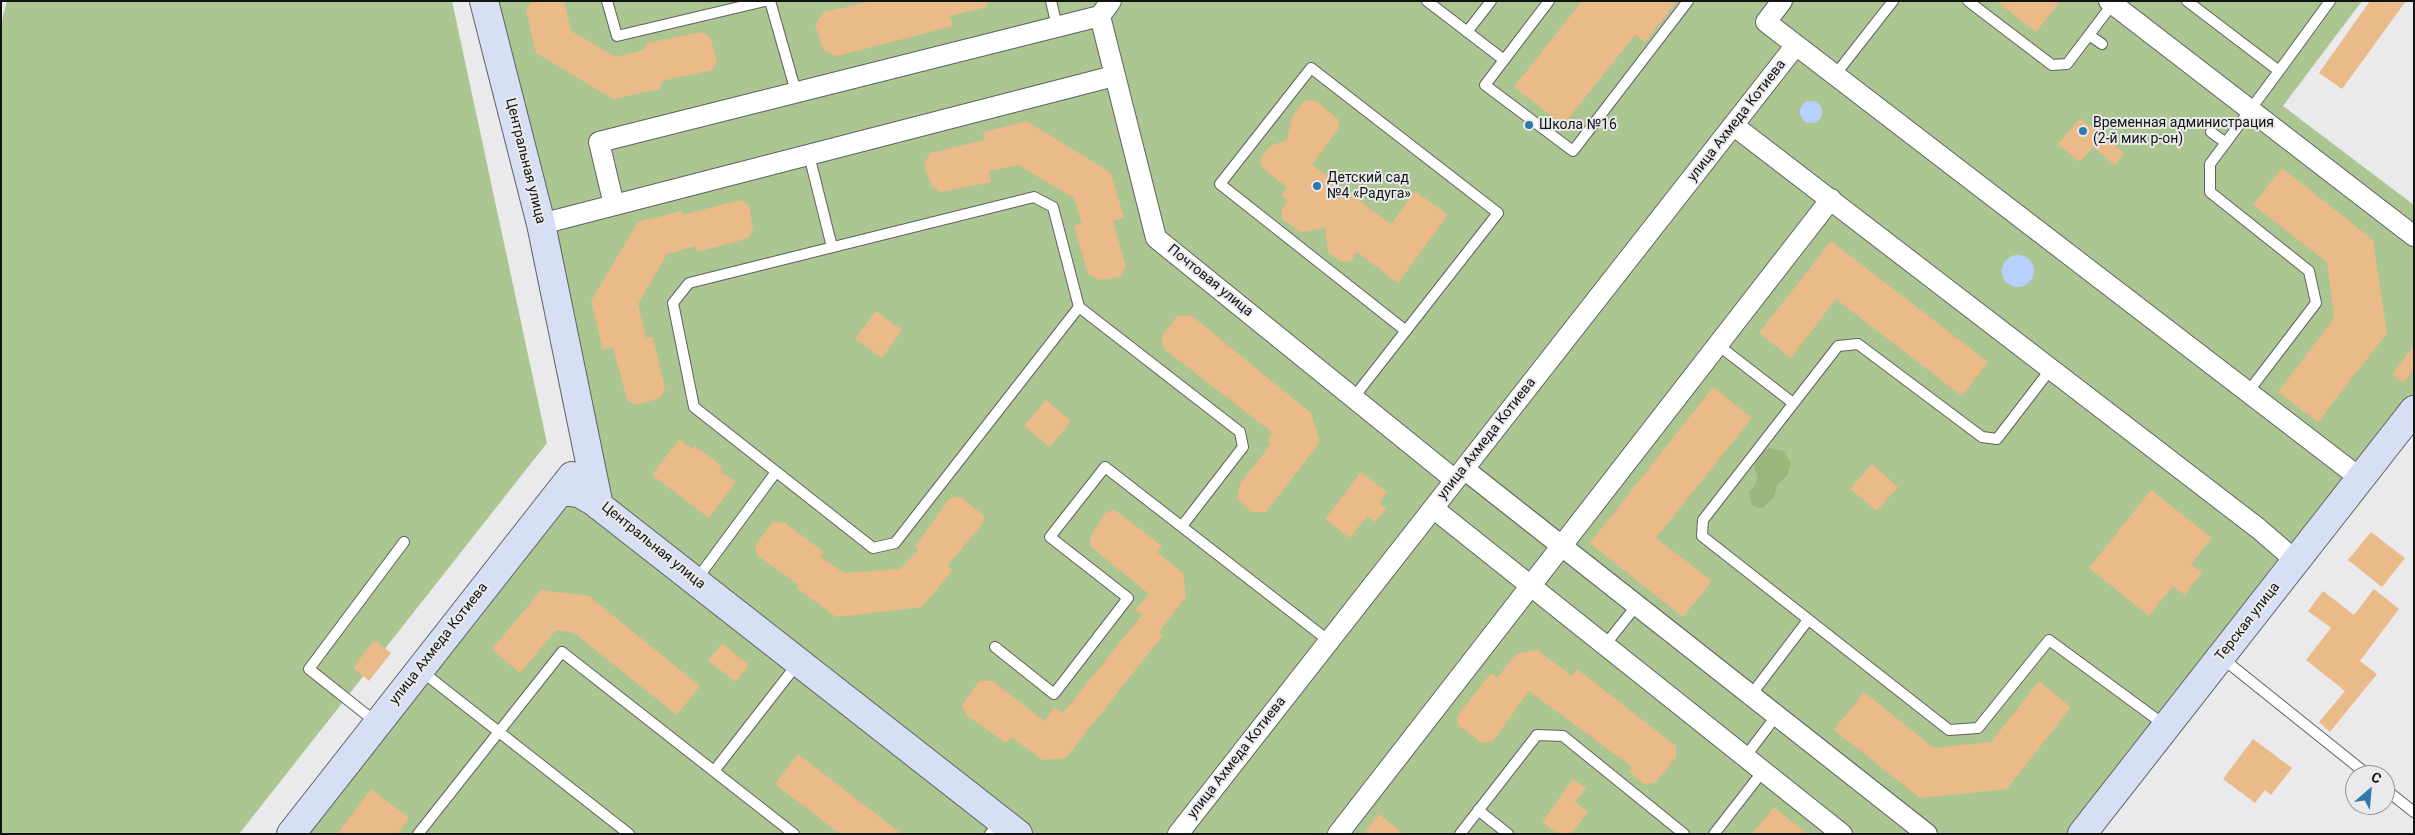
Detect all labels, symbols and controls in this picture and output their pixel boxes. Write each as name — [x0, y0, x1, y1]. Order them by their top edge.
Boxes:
street label: улица Ахмеда Котиева — [1684, 57, 1790, 185]
street label: Центральная улица — [501, 96, 549, 226]
place label: Временная администрация (2-й мик р-он) — [2093, 115, 2274, 148]
place label: Школа №16 — [1539, 117, 1617, 133]
marker: Школа №16 — [1523, 119, 1535, 131]
marker: Временная администрация (2-й мик р-он) — [2077, 125, 2089, 137]
place label: Детский сад №4 «Радуга» — [1327, 170, 1411, 202]
marker: Детский сад №4 «Радуга» — [1311, 180, 1323, 192]
street label: Почтовая улица — [1164, 241, 1256, 321]
street label: улица Ахмеда Котиева — [1434, 375, 1540, 503]
street label: Центральная улица — [598, 499, 708, 593]
street label: Терская улица — [2212, 579, 2284, 665]
street label: улица Ахмеда Котиева — [386, 580, 492, 708]
street label: улица Ахмеда Котиева — [1184, 694, 1290, 822]
north arrow — [2345, 765, 2395, 815]
text: С — [2369, 768, 2384, 787]

